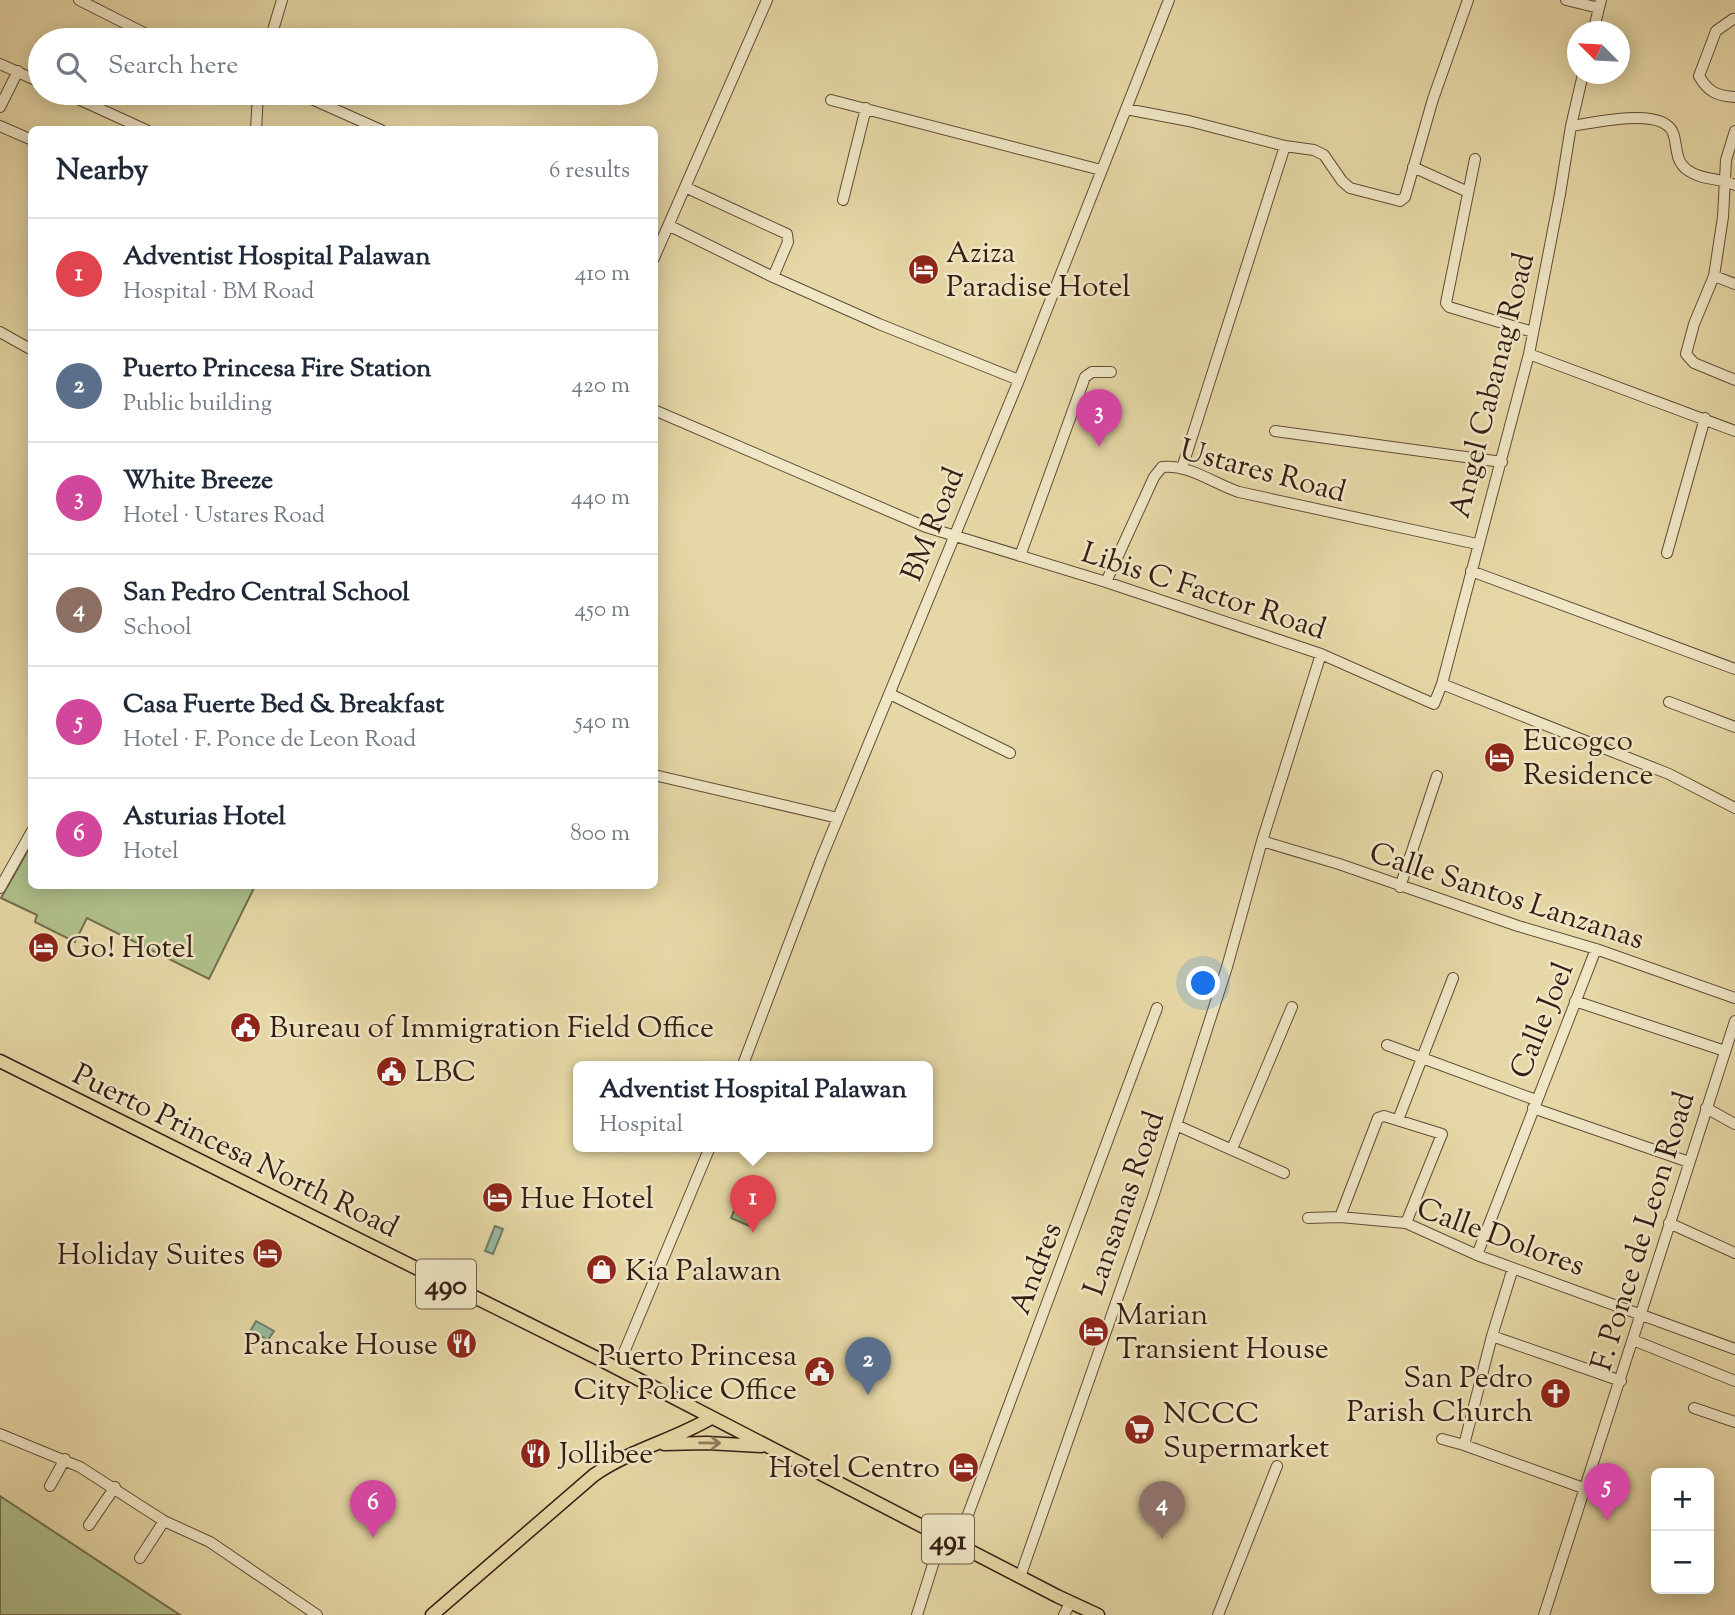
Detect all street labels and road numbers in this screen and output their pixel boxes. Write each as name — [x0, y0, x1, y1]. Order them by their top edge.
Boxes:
street label: Angel Cabanag Road — [1440, 248, 1547, 523]
street label: Ustares Road — [1174, 430, 1350, 515]
street label: BM Road — [892, 461, 977, 589]
street label: Libis C Factor Road — [1075, 533, 1331, 652]
street label: Calle Santos Lanzanas — [1363, 833, 1649, 962]
street label: Calle Joel — [1501, 956, 1586, 1085]
street label: Puerto Princesa North Road — [65, 1054, 405, 1250]
street label: F. Ponce de Leon Road — [1581, 1087, 1707, 1377]
street label: Lansanas Road — [1074, 1106, 1177, 1302]
street label: Calle Dolores — [1410, 1188, 1590, 1289]
street label: Andres — [1000, 1217, 1075, 1321]
road number: 490 — [416, 1260, 476, 1308]
road number: 491 — [922, 1514, 974, 1564]

